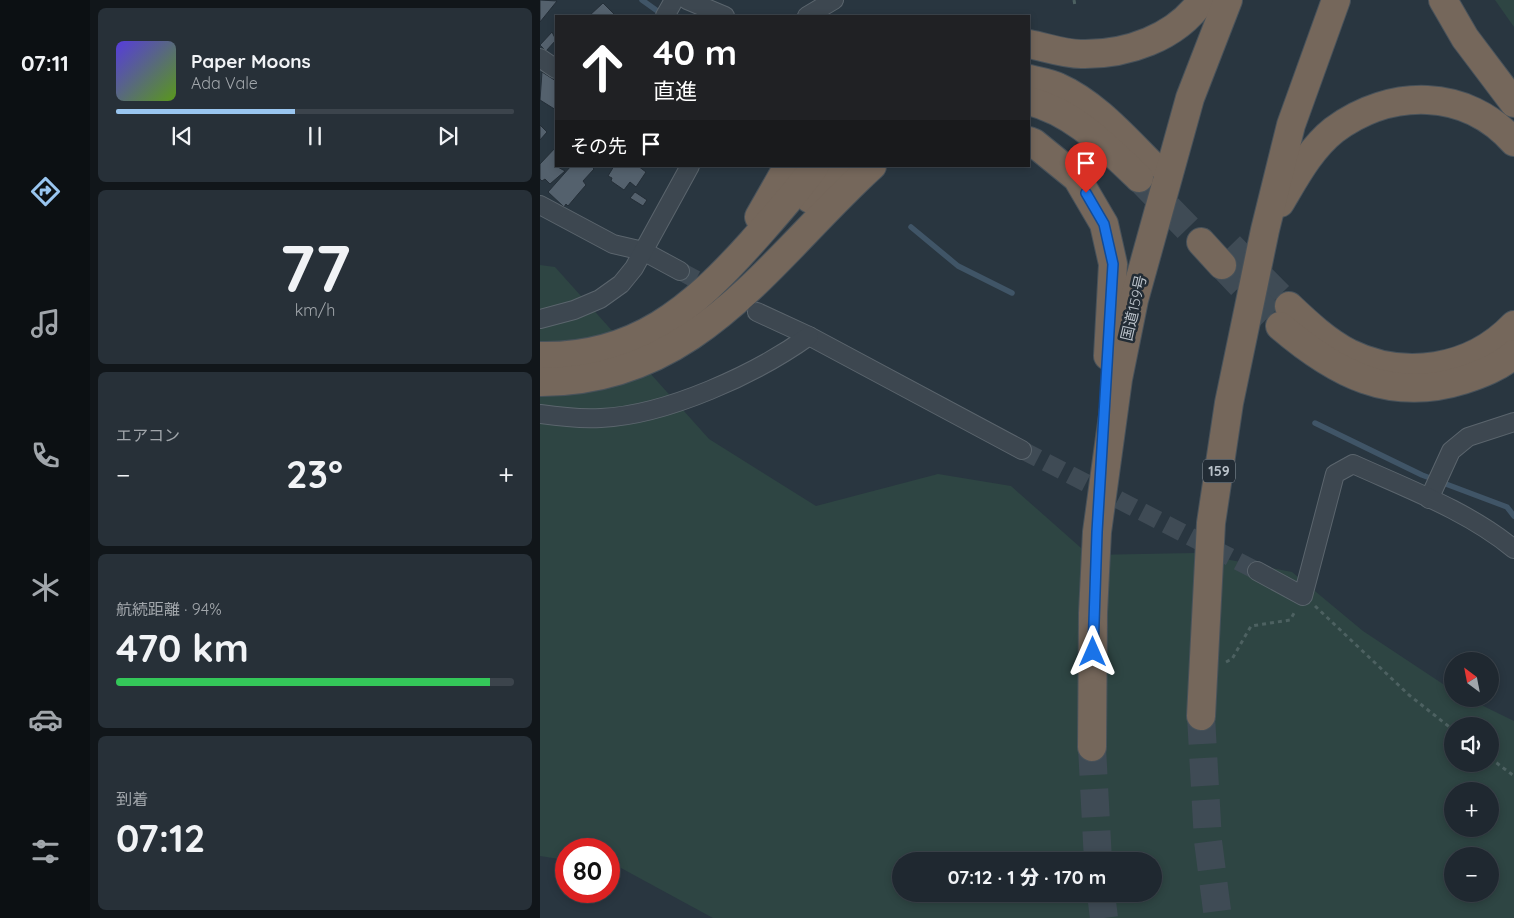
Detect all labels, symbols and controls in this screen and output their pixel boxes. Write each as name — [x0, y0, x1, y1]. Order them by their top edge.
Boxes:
text: 40 m — [653, 30, 737, 74]
icon: ahead — [570, 35, 635, 100]
text: 07:11 — [21, 49, 69, 77]
text: Paper Moons — [191, 49, 311, 73]
text: Ada Vale — [191, 73, 258, 93]
text: 直進 — [653, 77, 697, 105]
icon: previous — [168, 122, 196, 150]
icon: pause — [301, 122, 329, 150]
icon: next — [434, 122, 462, 150]
icon: arrive — [637, 130, 665, 158]
text: その先 — [570, 134, 627, 158]
pin — [1065, 142, 1107, 193]
icon: arrive — [1072, 149, 1100, 177]
icon: directions — [28, 174, 63, 209]
text: 77 — [279, 227, 351, 308]
street label: 国道159号 — [1117, 273, 1150, 343]
text: km/h — [295, 300, 335, 320]
icon: music — [28, 306, 63, 341]
text: エアコン — [116, 425, 180, 445]
icon: phone — [28, 438, 63, 473]
text: 23° — [286, 450, 343, 498]
text: − — [116, 457, 131, 492]
text: + — [498, 457, 514, 492]
road number: 159 — [1203, 460, 1235, 482]
icon: climate — [28, 570, 63, 605]
text: 航続距離 · 94% — [116, 599, 222, 619]
text: 470 km — [116, 624, 249, 672]
position arrow — [1066, 625, 1118, 677]
north arrow — [1444, 652, 1499, 708]
map controls — [1444, 652, 1499, 902]
icon: car — [28, 702, 63, 737]
button: sound — [1444, 717, 1499, 772]
button: + — [1444, 782, 1499, 837]
text: 到着 — [116, 789, 148, 809]
text: 07:12 — [116, 814, 205, 862]
icon: filters — [28, 834, 63, 869]
speed limit sign: 80 — [555, 838, 620, 903]
button: − — [1444, 847, 1499, 902]
text: 07:12 · 1 分 · 170 m — [948, 865, 1106, 889]

